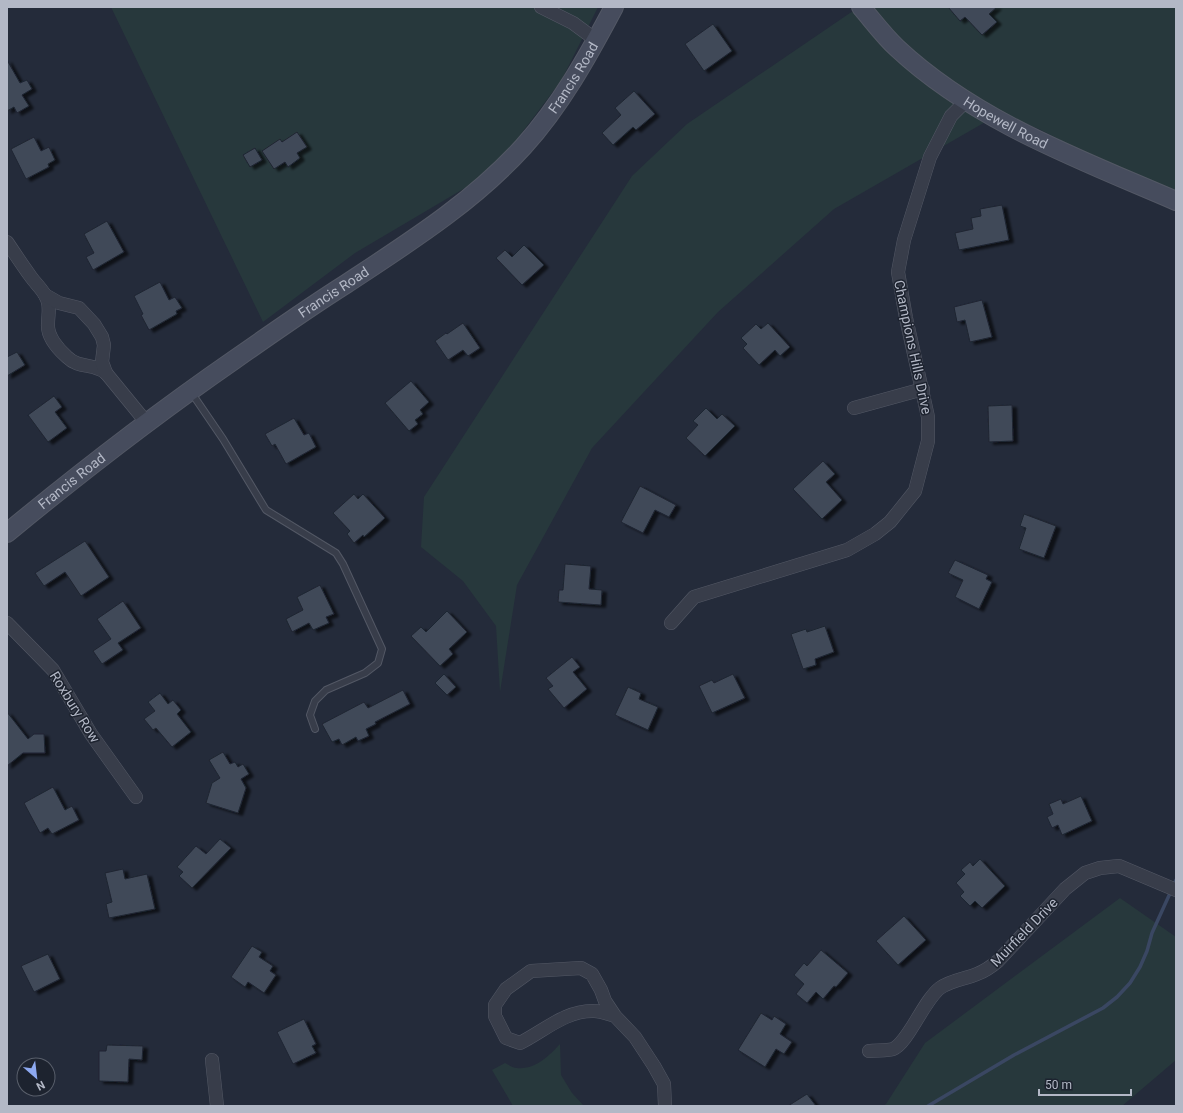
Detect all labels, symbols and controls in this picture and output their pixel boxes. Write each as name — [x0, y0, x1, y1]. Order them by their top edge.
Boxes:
street label: Francis Road — [545, 39, 601, 116]
street label: Hopewell Road — [961, 93, 1051, 152]
street label: Francis Road — [295, 263, 372, 321]
street label: Champions Hills Drive — [891, 278, 935, 416]
street label: Francis Road — [35, 450, 108, 512]
street label: Roxbury Row — [47, 668, 104, 746]
street label: Muirfield Drive — [987, 894, 1061, 970]
north arrow — [16, 1057, 56, 1097]
scale bar — [1039, 1071, 1131, 1097]
text: N — [34, 1078, 47, 1093]
text: 50 m — [1045, 1078, 1072, 1092]

